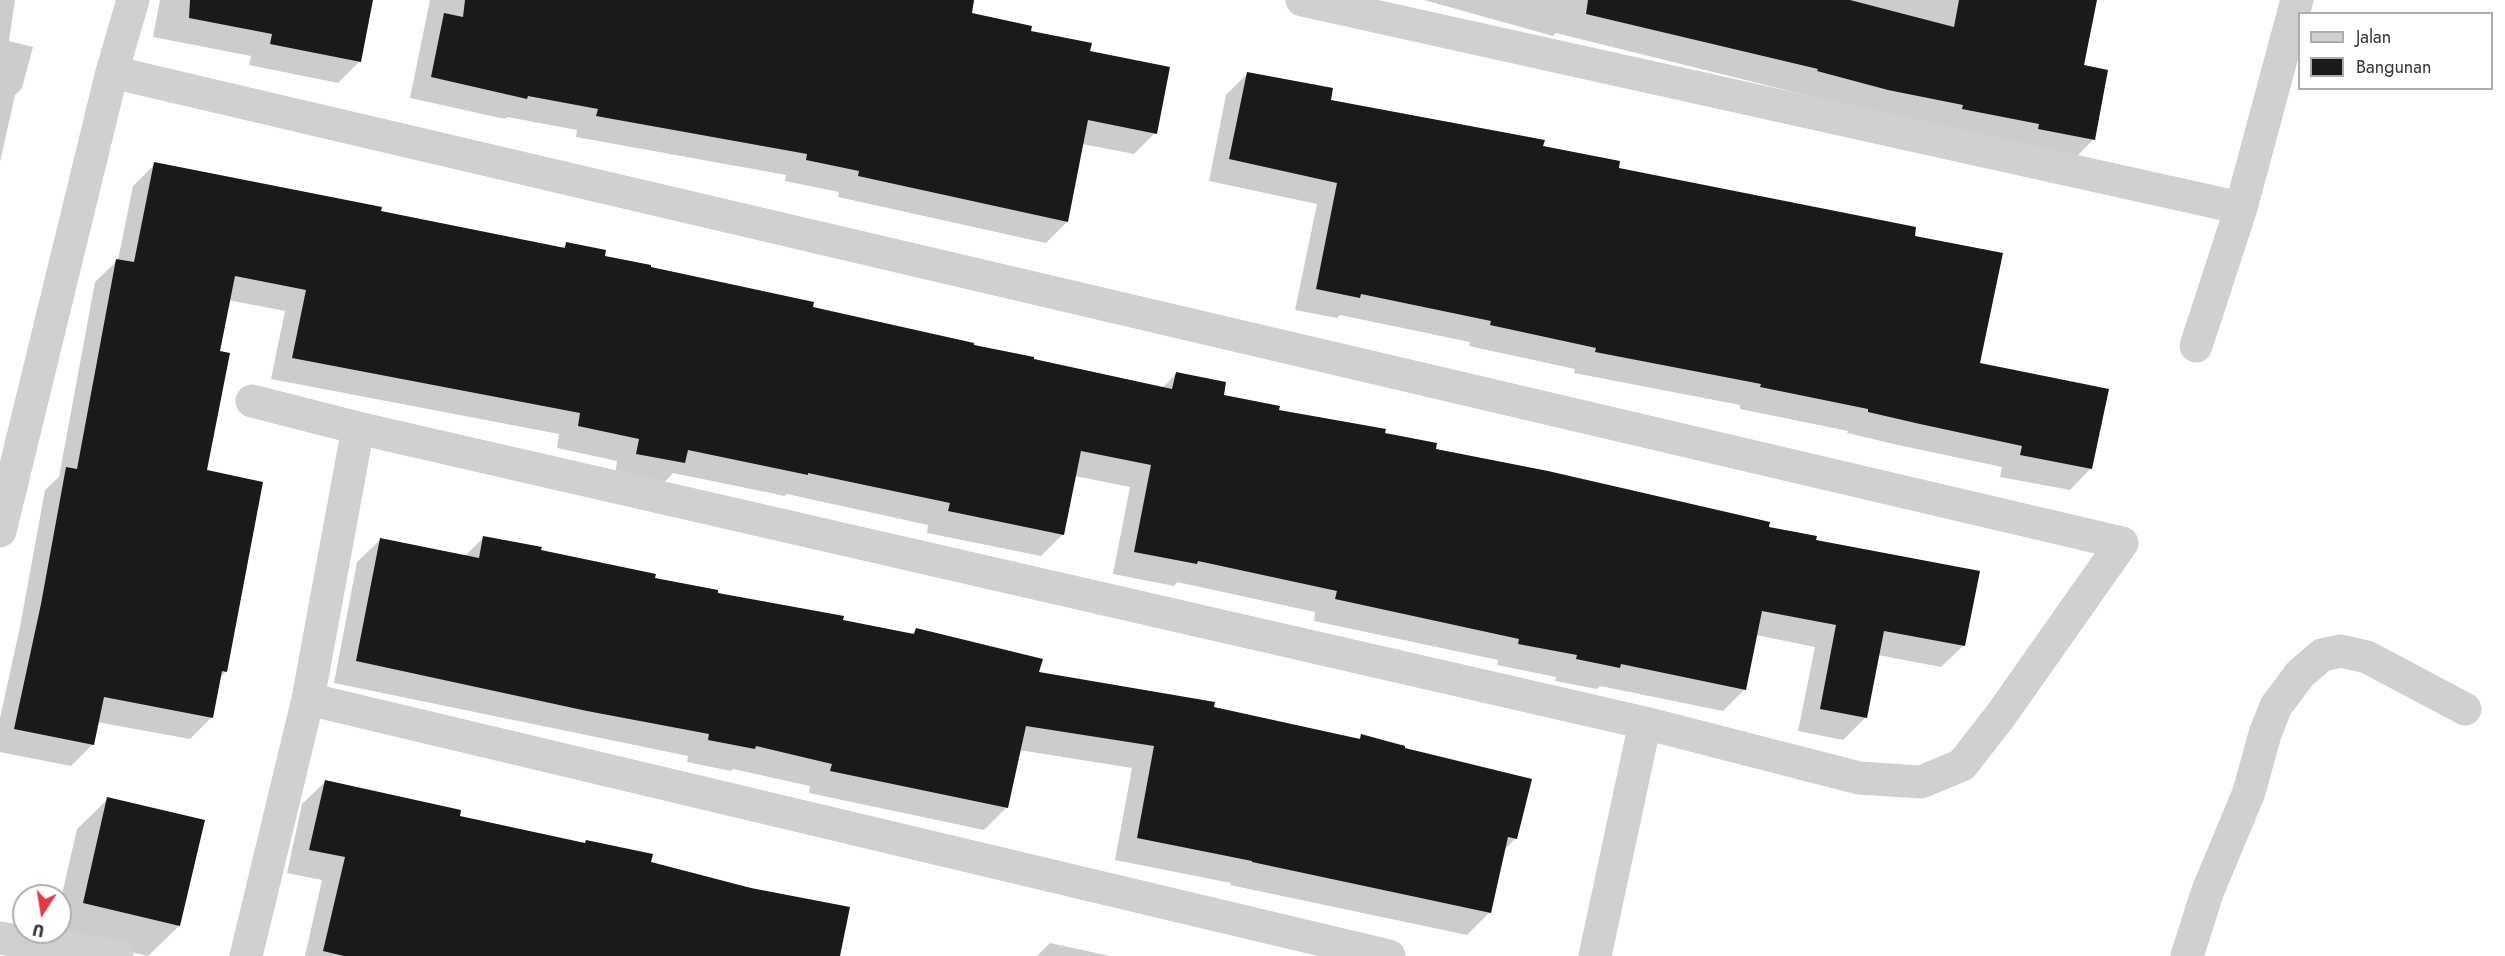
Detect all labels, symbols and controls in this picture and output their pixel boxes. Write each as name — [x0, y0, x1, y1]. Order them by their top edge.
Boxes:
legend — [2298, 12, 2493, 90]
text: Jalan — [2356, 24, 2391, 50]
text: Bangunan — [2356, 54, 2431, 80]
north arrow — [12, 884, 72, 944]
text: U — [31, 918, 46, 943]

